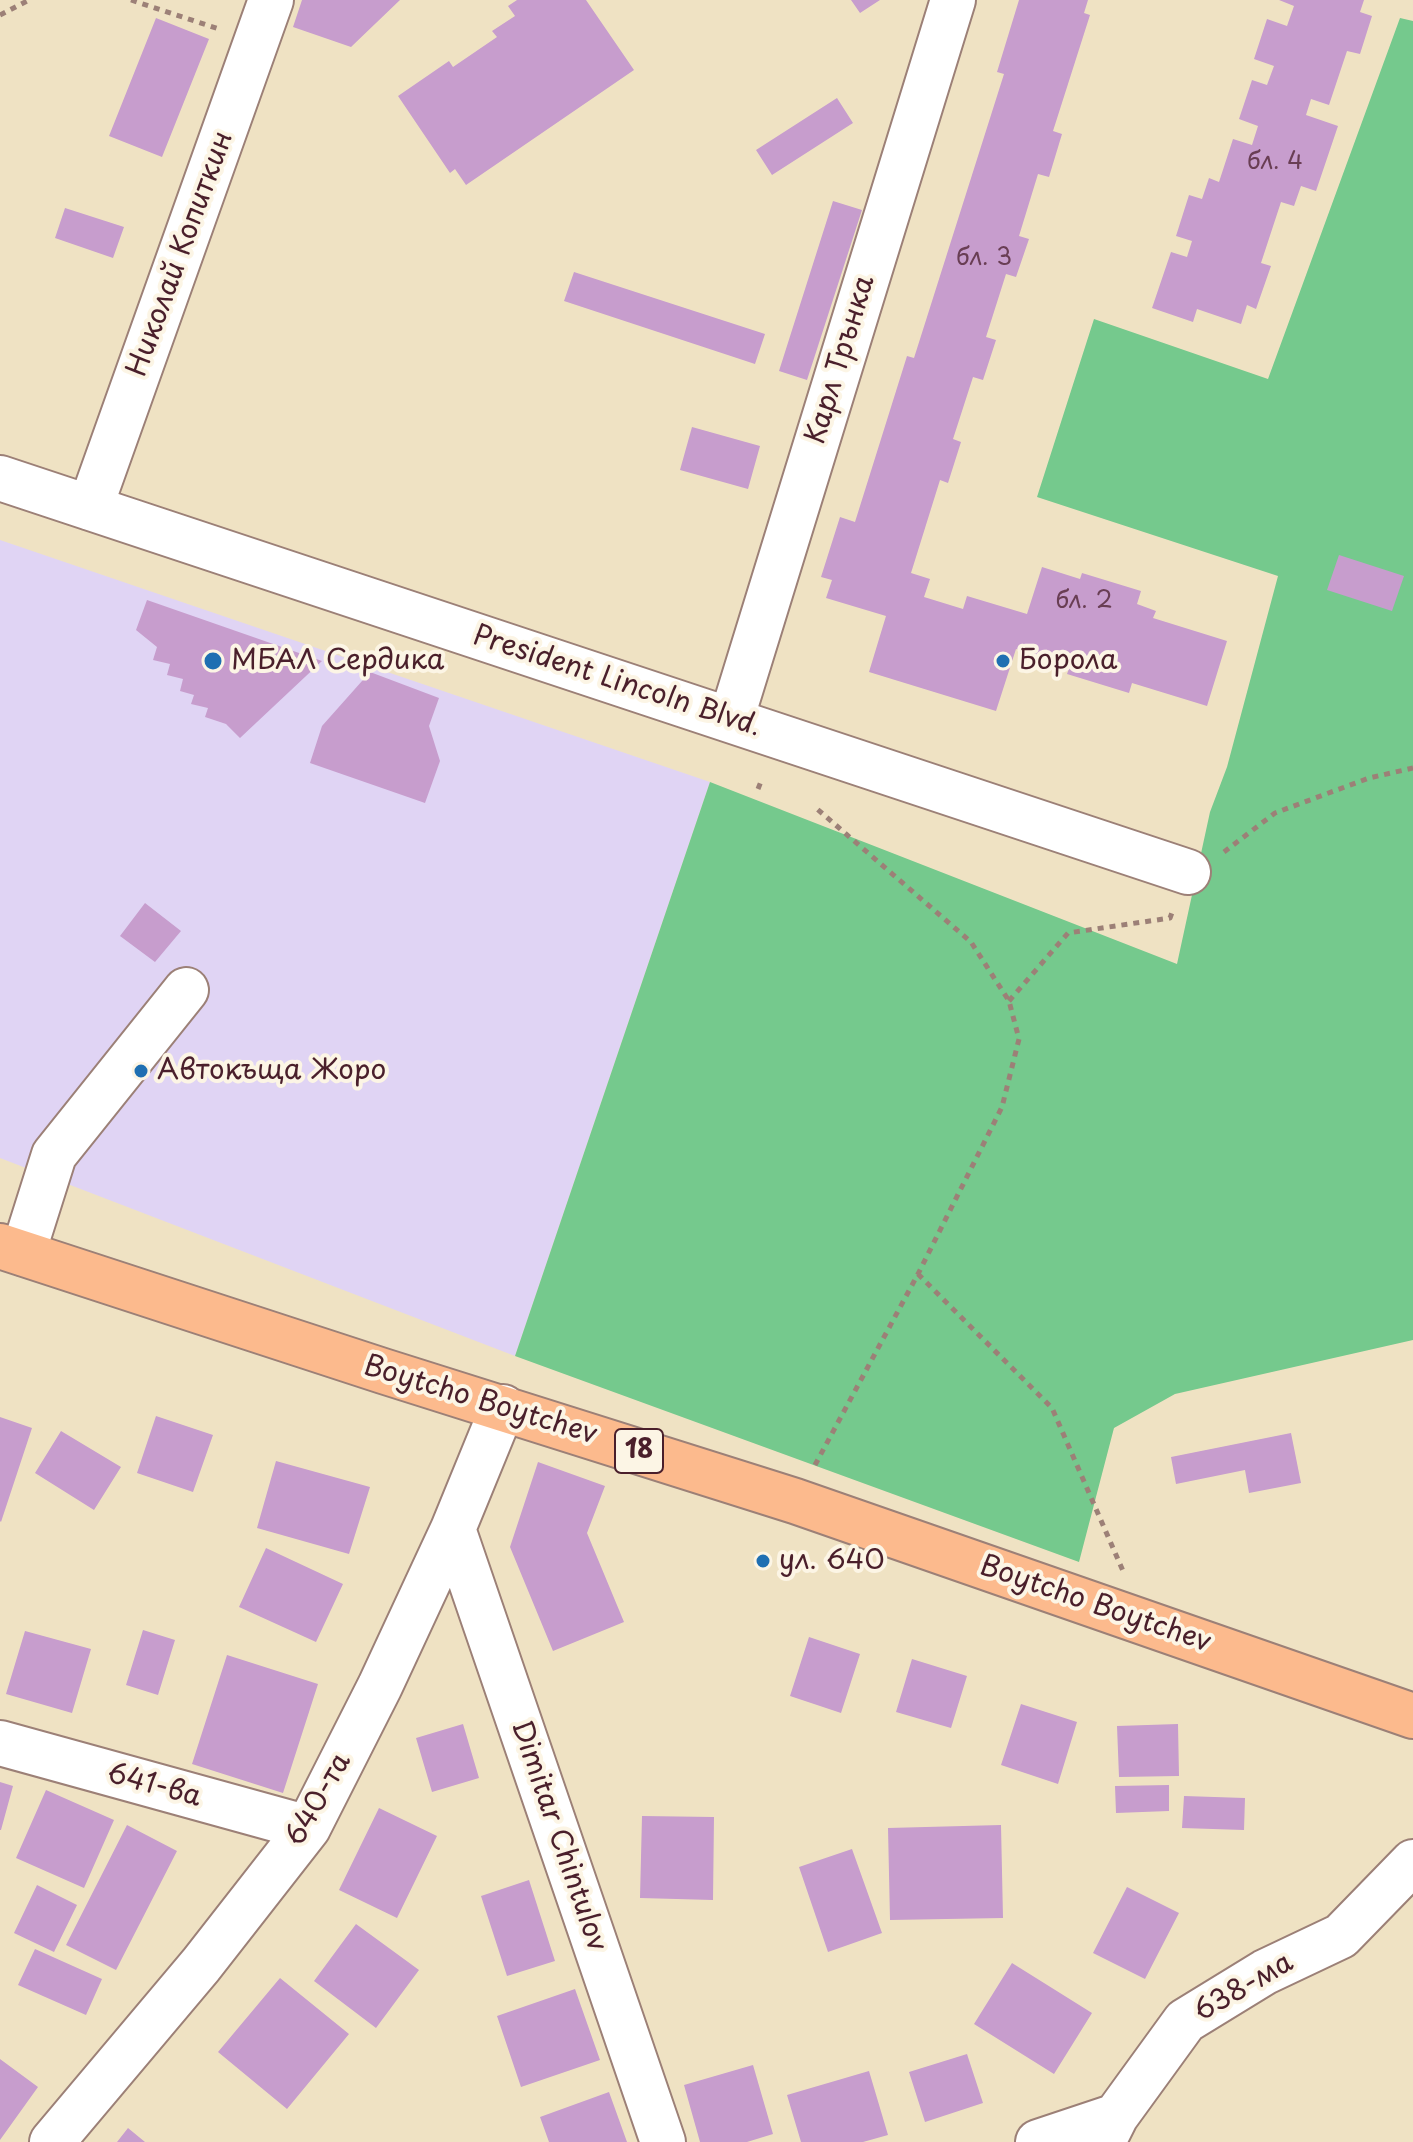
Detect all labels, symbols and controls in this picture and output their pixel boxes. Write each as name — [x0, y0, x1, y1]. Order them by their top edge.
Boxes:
street label: Николай Копиткин — [121, 127, 241, 381]
house number: бл. 4 — [1247, 148, 1303, 176]
house number: бл. 3 — [956, 244, 1012, 272]
street label: Карл Трънка — [799, 272, 883, 448]
house number: бл. 2 — [1055, 587, 1113, 615]
street label: President Lincoln Blvd. — [469, 620, 765, 744]
place label: МБАЛ Сердика — [231, 644, 444, 678]
place label: Борола — [1019, 644, 1117, 678]
marker: МБАЛ Сердика — [202, 650, 224, 672]
marker: Борола — [994, 652, 1012, 670]
place label: Автокъща Жоро — [157, 1054, 386, 1088]
marker: Автокъща Жоро — [132, 1062, 150, 1080]
street label: Boytcho Boytchev — [359, 1350, 601, 1452]
road number: 18 — [615, 1429, 663, 1473]
place label: ул. 640 — [779, 1544, 885, 1578]
street label: Boytcho Boytchev — [975, 1550, 1215, 1660]
marker: ул. 640 — [754, 1552, 772, 1570]
street label: Dimitar Chintulov — [503, 1716, 613, 1956]
street label: 640-та — [279, 1747, 359, 1853]
street label: 641-ва — [103, 1757, 205, 1815]
street label: 638-ма — [1189, 1946, 1299, 2030]

